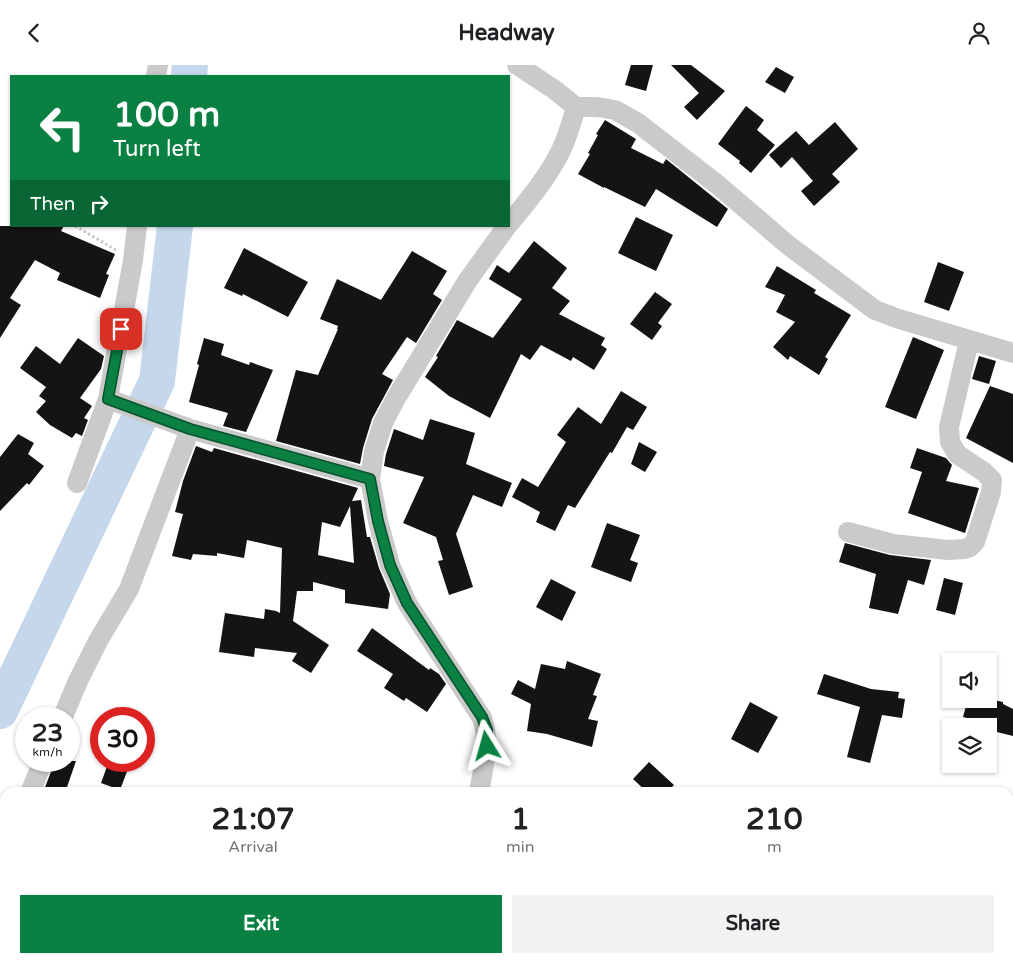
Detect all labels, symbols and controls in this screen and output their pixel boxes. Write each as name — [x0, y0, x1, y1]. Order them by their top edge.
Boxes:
icon: back — [20, 19, 48, 47]
icon: person — [965, 19, 993, 47]
text: Headway — [458, 20, 555, 46]
text: 100 m — [113, 94, 220, 136]
icon: left — [30, 95, 95, 160]
text: Turn left — [113, 136, 201, 162]
icon: right — [85, 190, 113, 218]
text: Then — [30, 193, 75, 215]
pin — [100, 308, 142, 350]
icon: arrive — [107, 315, 135, 343]
map controls — [942, 653, 997, 773]
button: sound — [942, 653, 997, 708]
speed limit sign: 30 — [90, 707, 155, 772]
text: 23 — [32, 718, 63, 748]
button: layers — [942, 718, 997, 773]
position arrow — [460, 719, 512, 771]
text: km/h — [32, 745, 63, 759]
text: 21:07 — [211, 801, 295, 838]
text: 1 — [511, 801, 530, 838]
text: 210 — [746, 801, 803, 838]
text: Arrival — [228, 837, 278, 857]
text: min — [506, 837, 535, 857]
text: m — [767, 837, 782, 857]
button: Exit — [20, 895, 502, 953]
button: Share — [512, 895, 994, 953]

